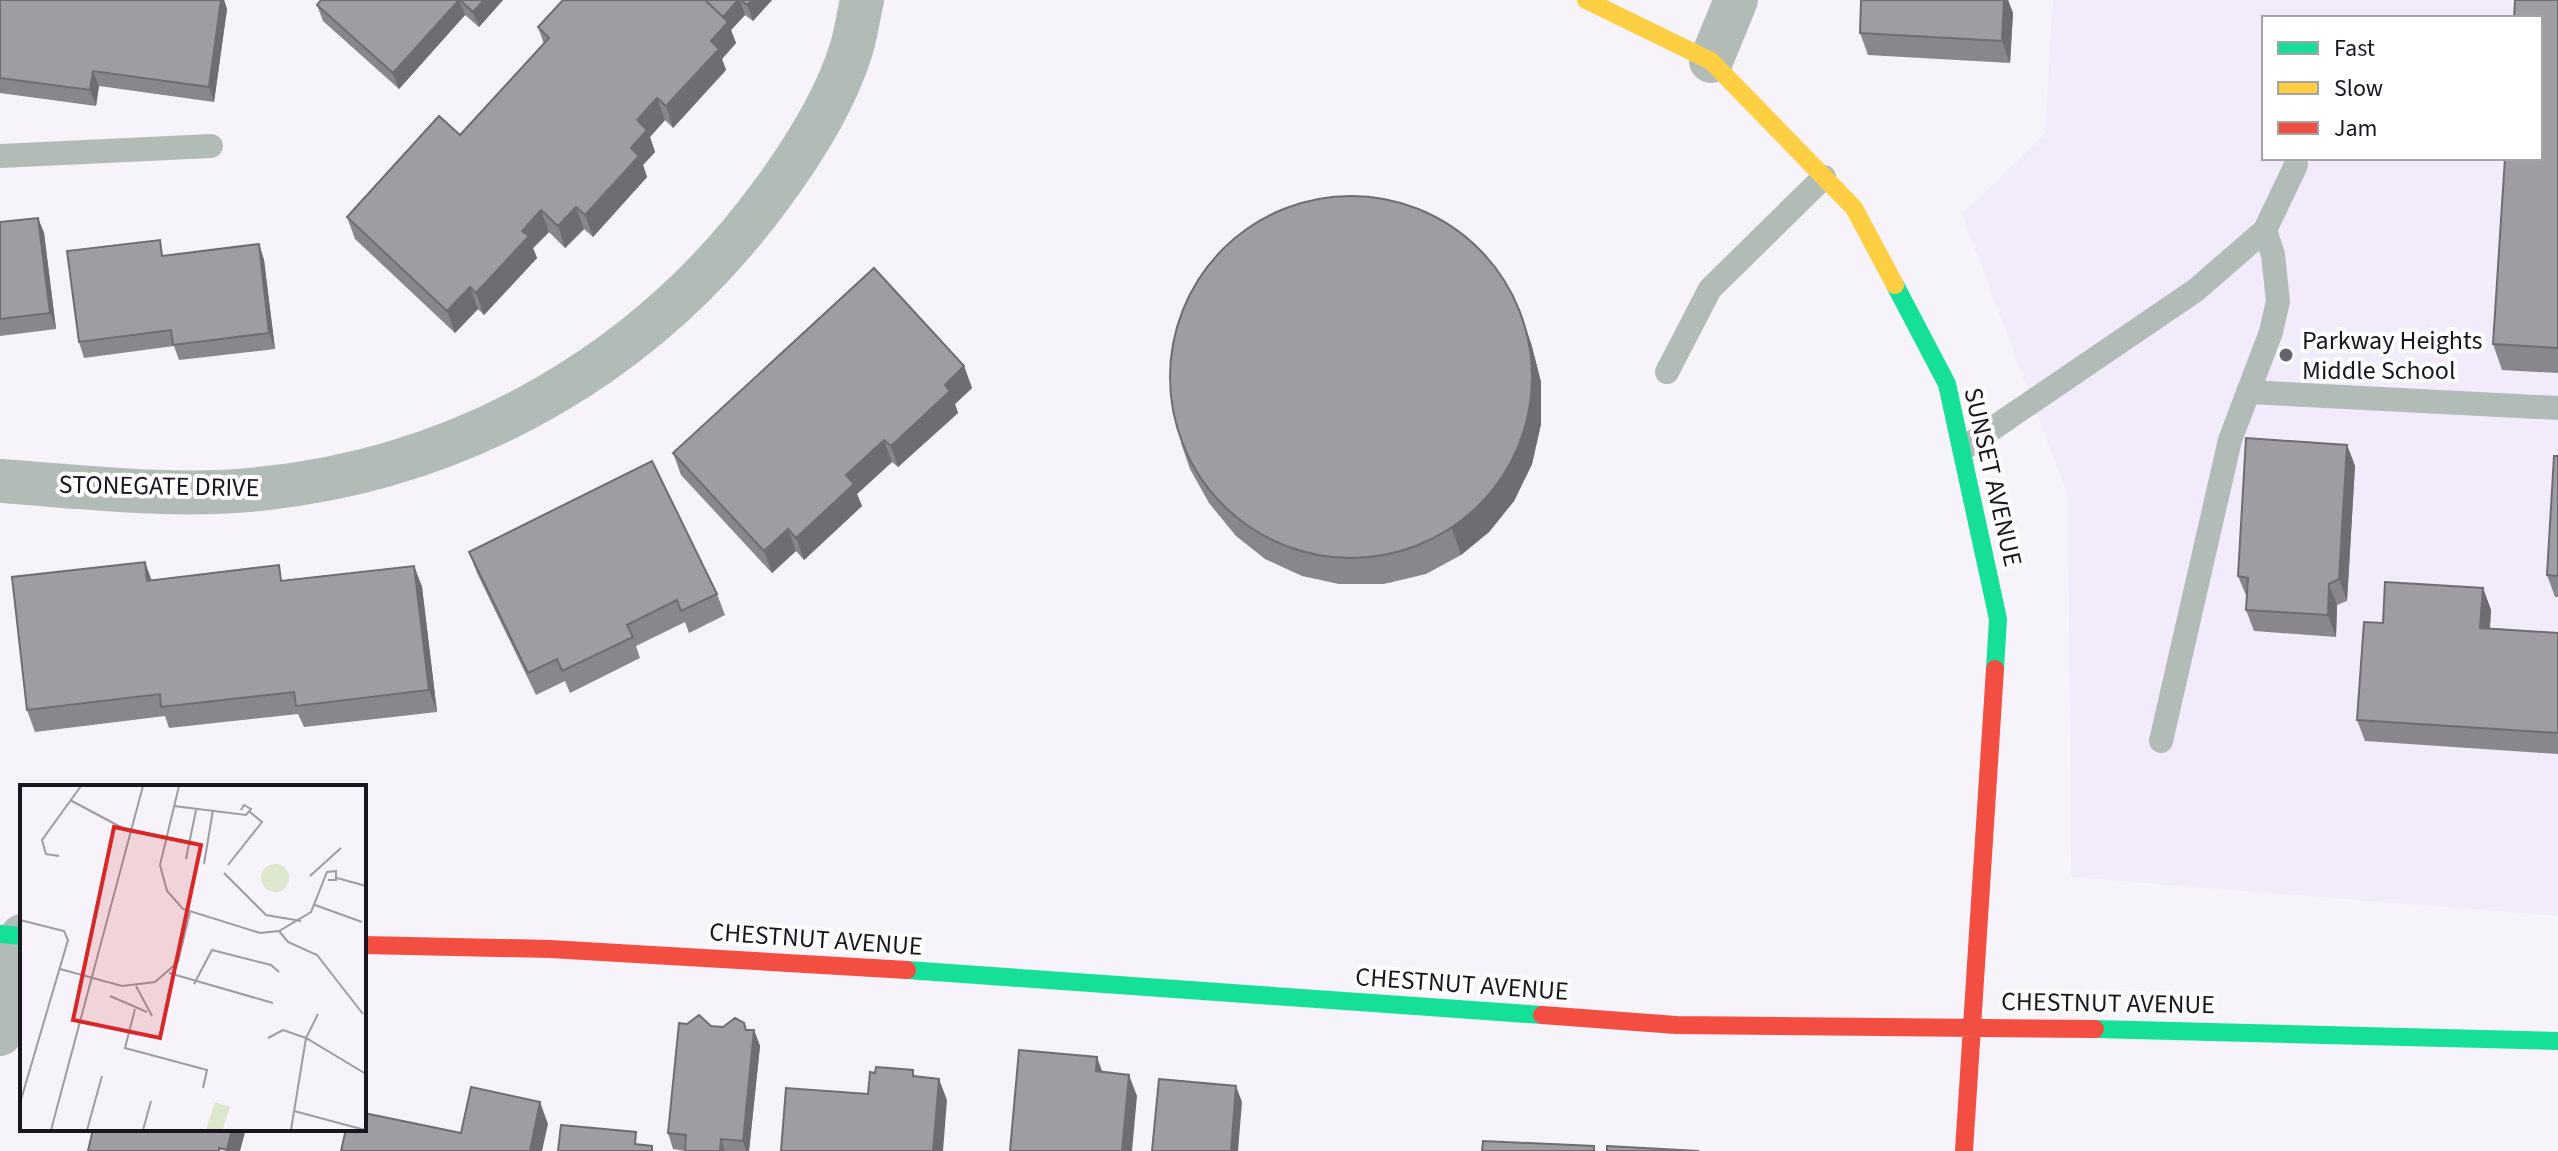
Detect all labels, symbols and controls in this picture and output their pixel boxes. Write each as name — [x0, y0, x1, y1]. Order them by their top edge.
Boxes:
legend — [2262, 16, 2542, 160]
text: Fast — [2334, 31, 2375, 66]
text: Slow — [2334, 71, 2383, 106]
text: Jam — [2334, 111, 2378, 146]
place label: Parkway Heights Middle School — [2302, 322, 2483, 389]
marker: Parkway Heights Middle School — [2277, 346, 2295, 364]
street label: SUNSET AVENUE — [1954, 384, 2032, 570]
street label: STONEGATE DRIVE — [58, 466, 260, 506]
inset map — [20, 785, 366, 1131]
street label: CHESTNUT AVENUE — [708, 913, 924, 965]
street label: CHESTNUT AVENUE — [1354, 958, 1570, 1010]
street label: CHESTNUT AVENUE — [2001, 983, 2215, 1023]

